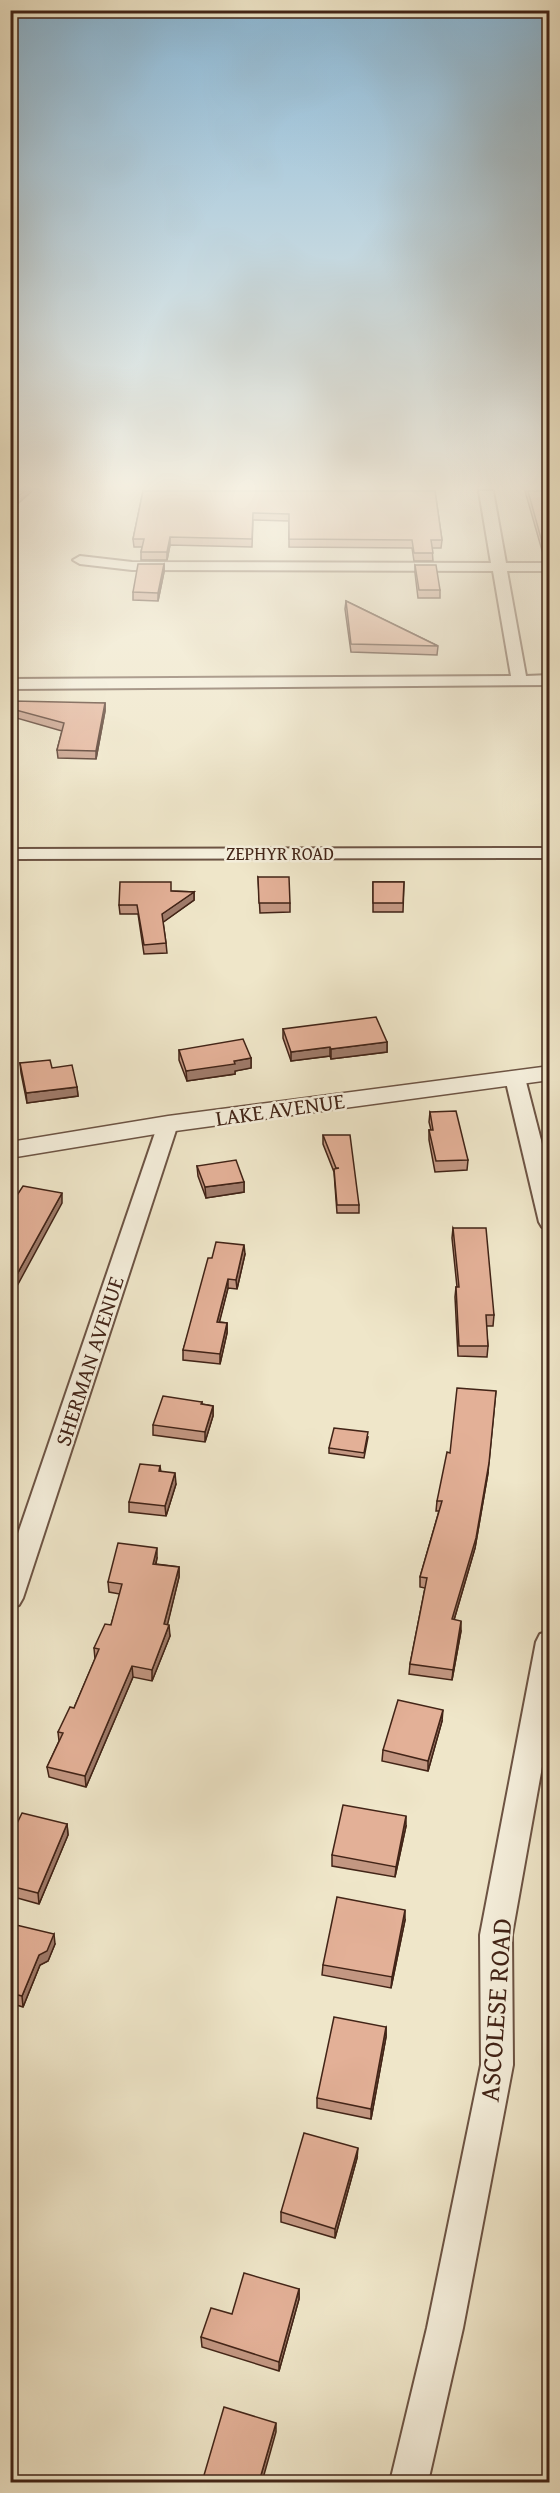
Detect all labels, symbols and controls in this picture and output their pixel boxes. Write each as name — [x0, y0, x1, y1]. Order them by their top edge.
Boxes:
street label: ZEPHYR ROAD — [226, 840, 334, 867]
street label: LAKE AVENUE — [213, 1084, 347, 1134]
street label: SHERMAN AVENUE — [46, 1272, 132, 1450]
street label: ASCOLESE ROAD — [469, 1917, 521, 2103]

